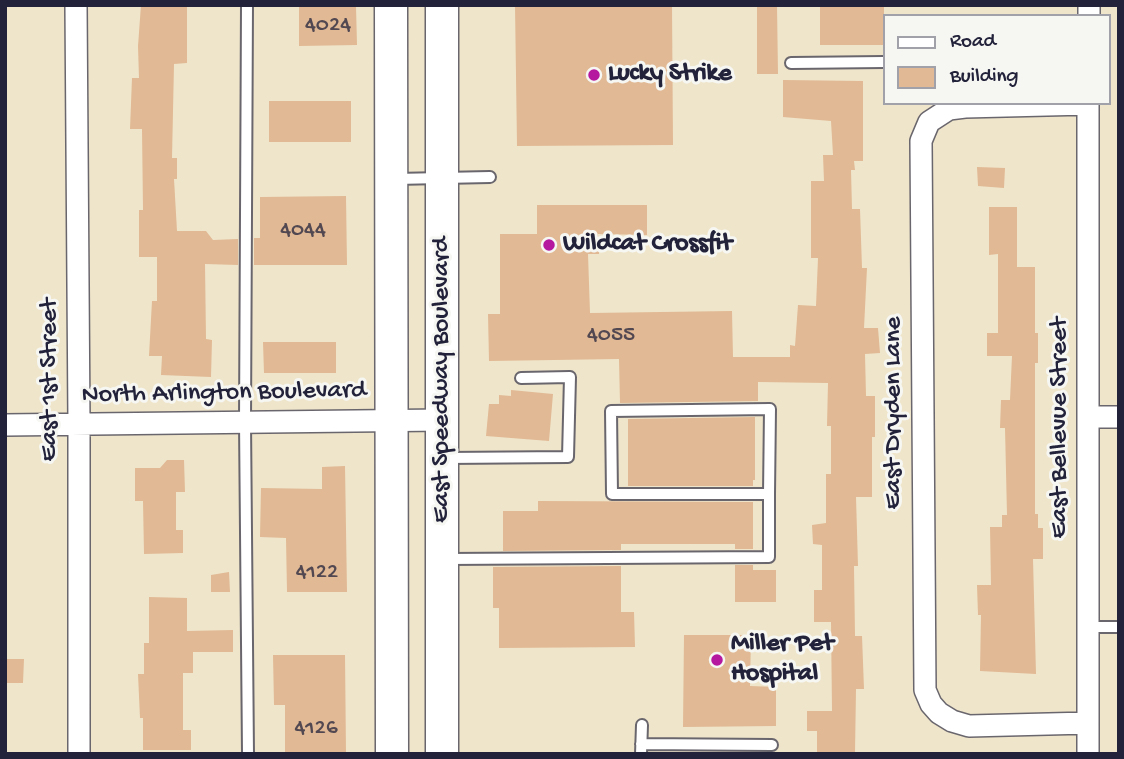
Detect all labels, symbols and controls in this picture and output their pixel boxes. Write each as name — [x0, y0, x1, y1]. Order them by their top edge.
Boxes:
house number: 4024 — [305, 12, 351, 40]
legend — [883, 14, 1110, 105]
text: Road — [950, 30, 996, 55]
place label: Lucky Strike — [608, 59, 732, 91]
text: Building — [950, 65, 1019, 90]
marker: Lucky Strike — [586, 67, 602, 83]
house number: 4044 — [280, 217, 326, 245]
place label: Wildcat Crossfit — [563, 229, 732, 261]
street label: East Speedway Boulevard — [427, 237, 459, 523]
marker: Wildcat Crossfit — [541, 237, 557, 253]
street label: East 1st Street — [35, 298, 67, 462]
street label: East Dryden Lane — [879, 317, 911, 509]
street label: East Bellevue Street — [1045, 317, 1077, 539]
house number: 4055 — [587, 322, 635, 350]
street label: North Arlington Boulevard — [81, 376, 367, 412]
house number: 4122 — [296, 559, 338, 587]
place label: Miller Pet Hospital — [731, 629, 833, 690]
marker: Miller Pet Hospital — [709, 652, 725, 668]
house number: 4126 — [294, 715, 338, 743]

